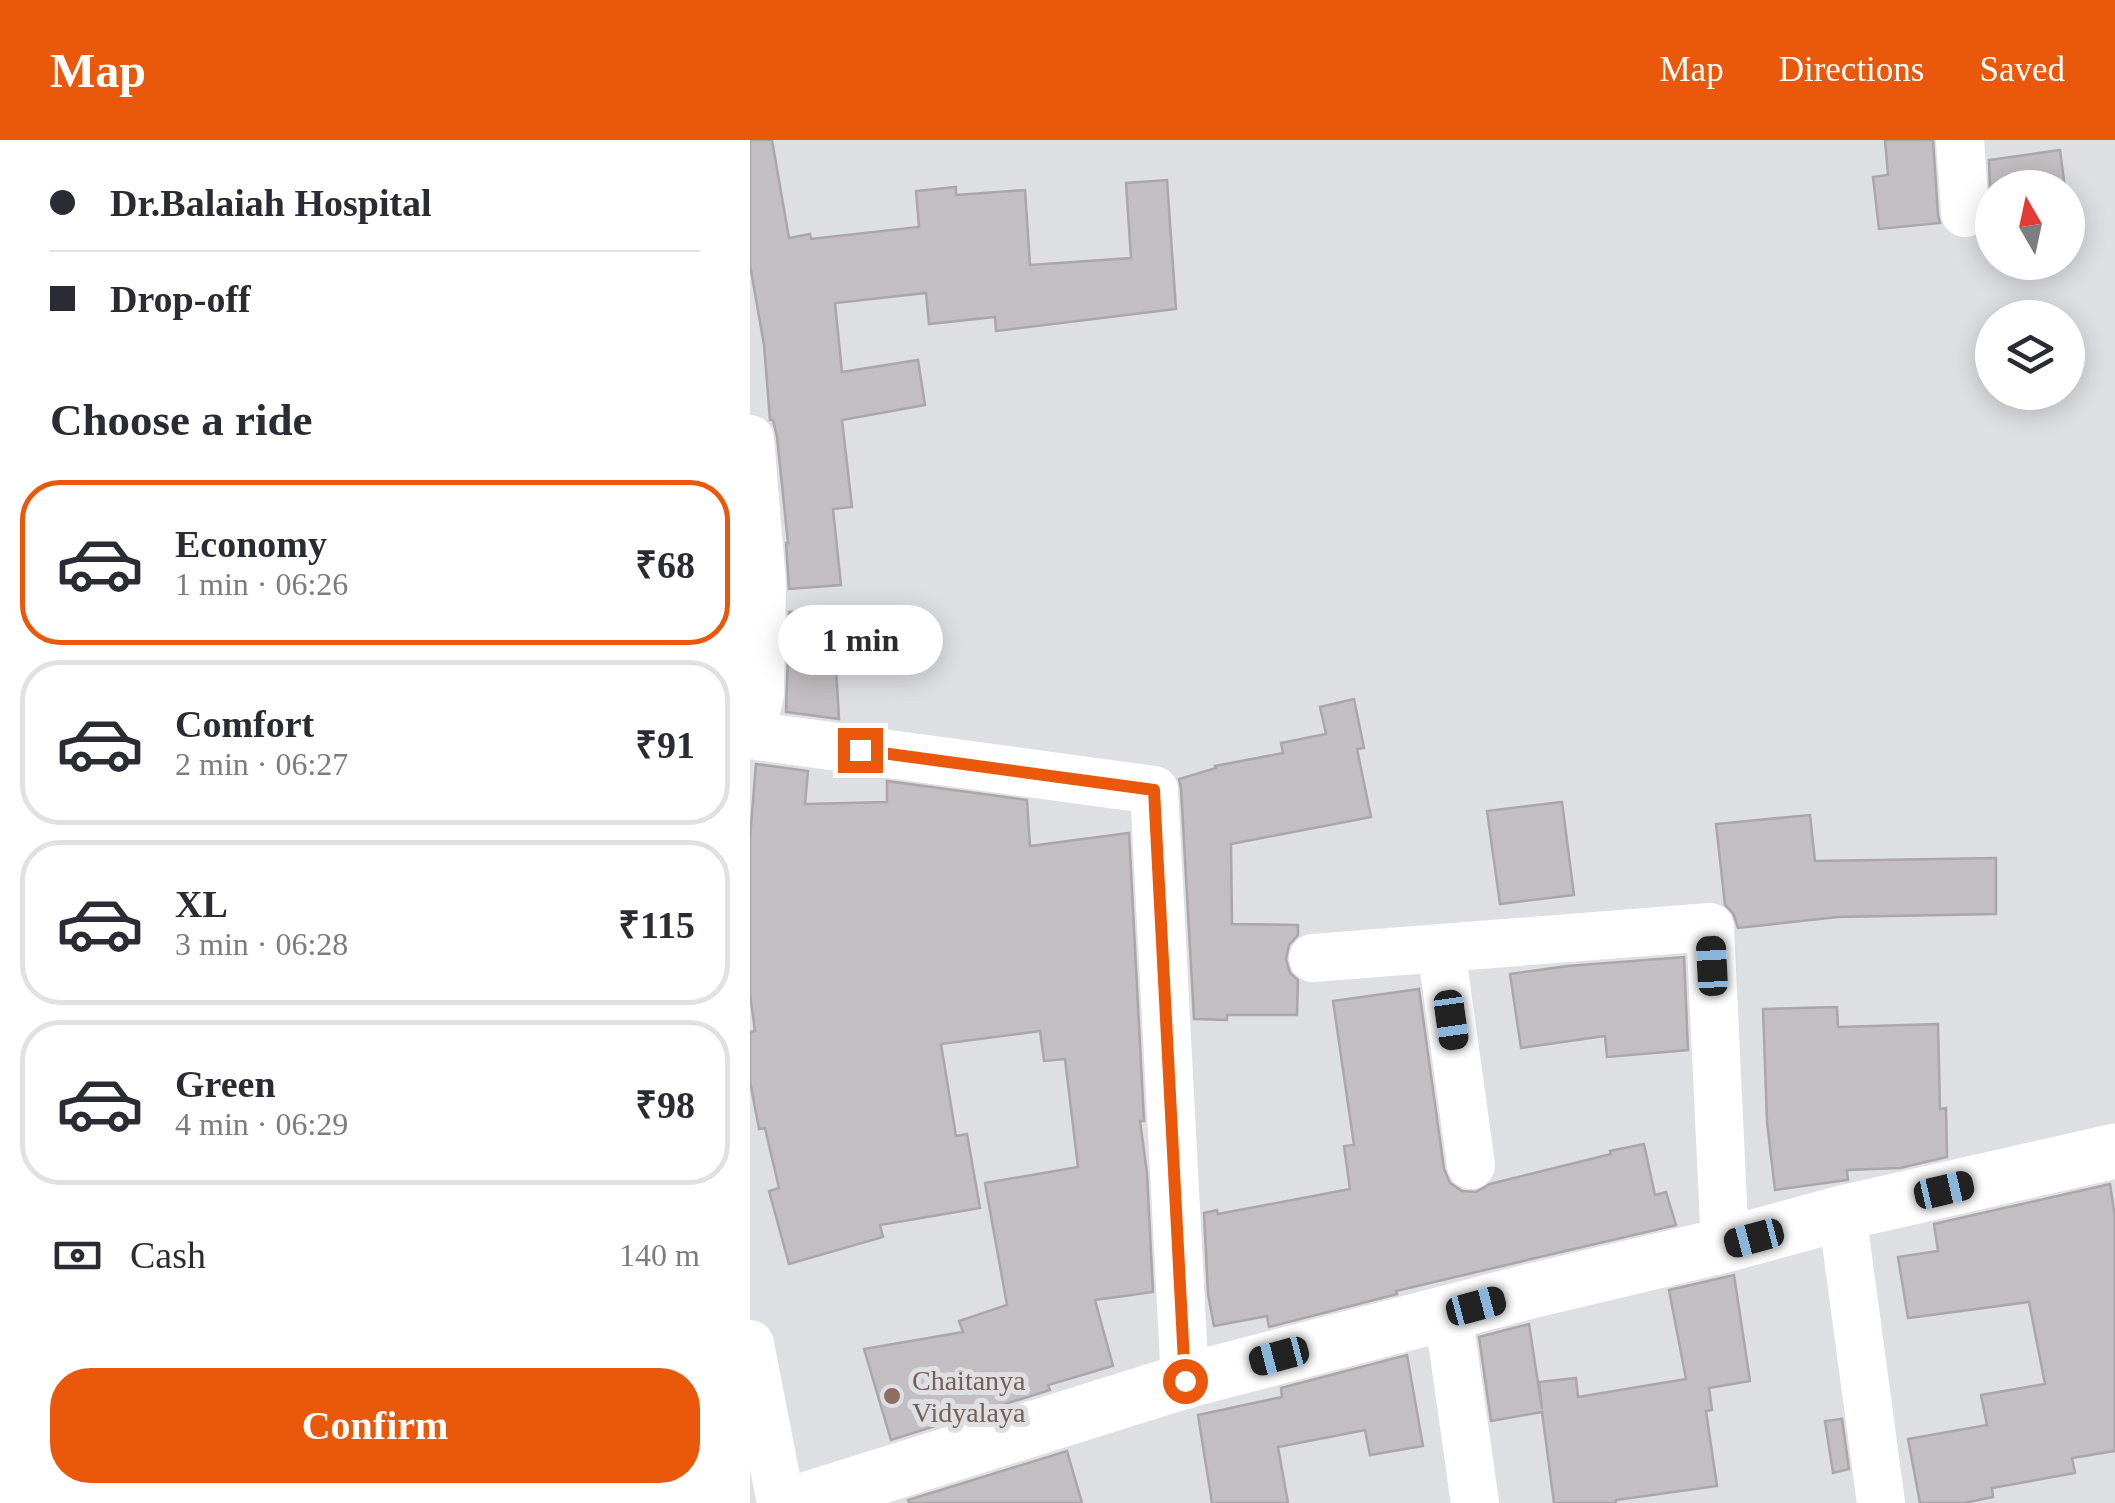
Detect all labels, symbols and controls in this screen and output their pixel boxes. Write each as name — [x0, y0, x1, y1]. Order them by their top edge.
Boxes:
text: Map — [50, 44, 146, 97]
text: Map — [1660, 50, 1724, 89]
text: Directions — [1779, 50, 1924, 89]
text: Saved — [1979, 50, 2065, 89]
north arrow — [1975, 170, 2085, 280]
map controls — [1975, 170, 2085, 410]
text: Dr.Balaiah Hospital — [110, 182, 432, 224]
text: Drop-off — [110, 278, 251, 320]
button: layers — [1975, 300, 2085, 410]
text: Choose a ride — [50, 395, 313, 445]
icon: car — [55, 518, 145, 608]
text: Economy — [175, 523, 327, 565]
text: ₹68 — [635, 544, 695, 586]
text: 1 min · 06:26 — [175, 566, 348, 602]
callout: 1 min — [778, 605, 942, 675]
text: 1 min — [822, 622, 899, 658]
icon: car — [55, 698, 145, 788]
text: Comfort — [175, 703, 314, 745]
text: ₹91 — [635, 724, 695, 766]
route end — [838, 728, 883, 773]
text: 2 min · 06:27 — [175, 746, 348, 782]
icon: car — [55, 878, 145, 968]
text: XL — [175, 883, 228, 925]
text: ₹115 — [618, 904, 695, 946]
text: 3 min · 06:28 — [175, 926, 348, 962]
car — [1695, 935, 1729, 997]
car — [1432, 988, 1470, 1052]
icon: car — [55, 1058, 145, 1148]
text: Green — [175, 1063, 276, 1105]
text: ₹98 — [635, 1084, 695, 1126]
text: 4 min · 06:29 — [175, 1106, 348, 1142]
car — [1911, 1169, 1977, 1211]
car — [1721, 1216, 1787, 1260]
icon: cash — [50, 1228, 105, 1283]
text: Cash — [130, 1234, 206, 1276]
text: 140 m — [619, 1237, 700, 1273]
car — [1443, 1284, 1509, 1328]
car — [1246, 1334, 1312, 1378]
route start — [1163, 1359, 1208, 1404]
place label: Chaitanya Vidyalaya — [912, 1365, 1026, 1428]
button: Confirm — [50, 1368, 700, 1483]
marker: Chaitanya Vidyalaya — [881, 1385, 903, 1407]

